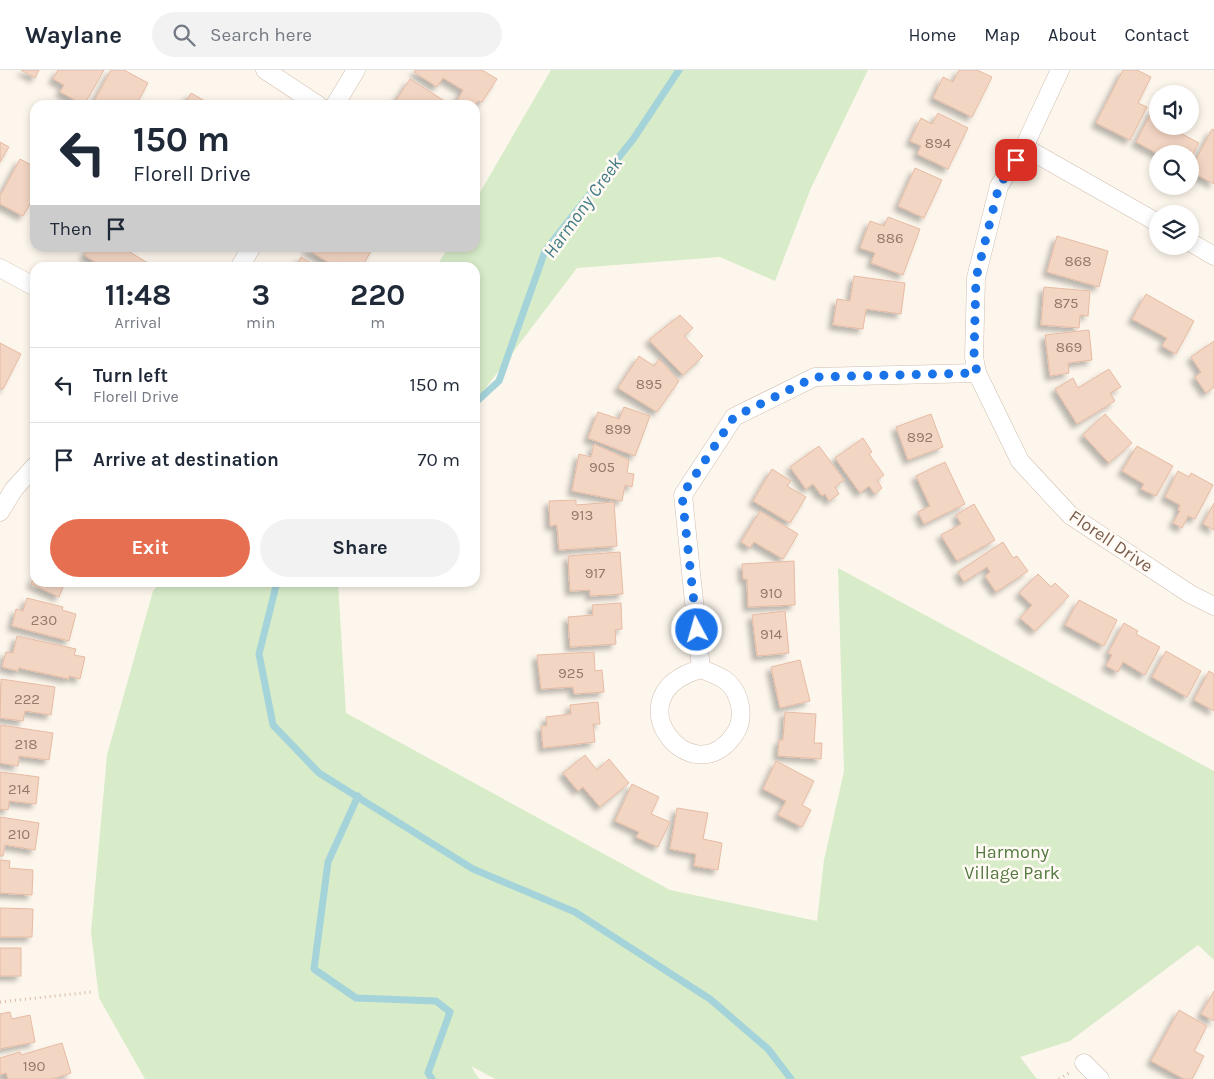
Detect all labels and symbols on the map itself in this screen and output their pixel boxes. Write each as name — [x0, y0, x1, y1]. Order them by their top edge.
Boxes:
house number: 894 — [925, 134, 952, 152]
pin — [995, 139, 1037, 181]
water label: Harmony Creek — [539, 152, 627, 262]
house number: 886 — [876, 229, 904, 247]
house number: 868 — [1064, 252, 1092, 270]
house number: 875 — [1054, 294, 1078, 312]
house number: 869 — [1056, 338, 1082, 356]
house number: 895 — [636, 375, 662, 393]
house number: 899 — [605, 420, 631, 438]
house number: 892 — [907, 428, 933, 446]
house number: 905 — [589, 458, 615, 476]
street label: Florell Drive — [1065, 505, 1157, 577]
house number: 913 — [571, 506, 593, 524]
house number: 917 — [585, 564, 605, 582]
house number: 910 — [760, 584, 782, 602]
position arrow — [670, 603, 722, 655]
house number: 230 — [31, 611, 57, 629]
house number: 914 — [760, 625, 783, 643]
house number: 925 — [558, 664, 584, 682]
house number: 222 — [14, 690, 40, 708]
house number: 218 — [15, 735, 37, 753]
house number: 214 — [8, 780, 31, 798]
house number: 210 — [8, 825, 30, 843]
park label: Harmony Village Park — [964, 841, 1060, 884]
house number: 190 — [23, 1057, 45, 1075]

